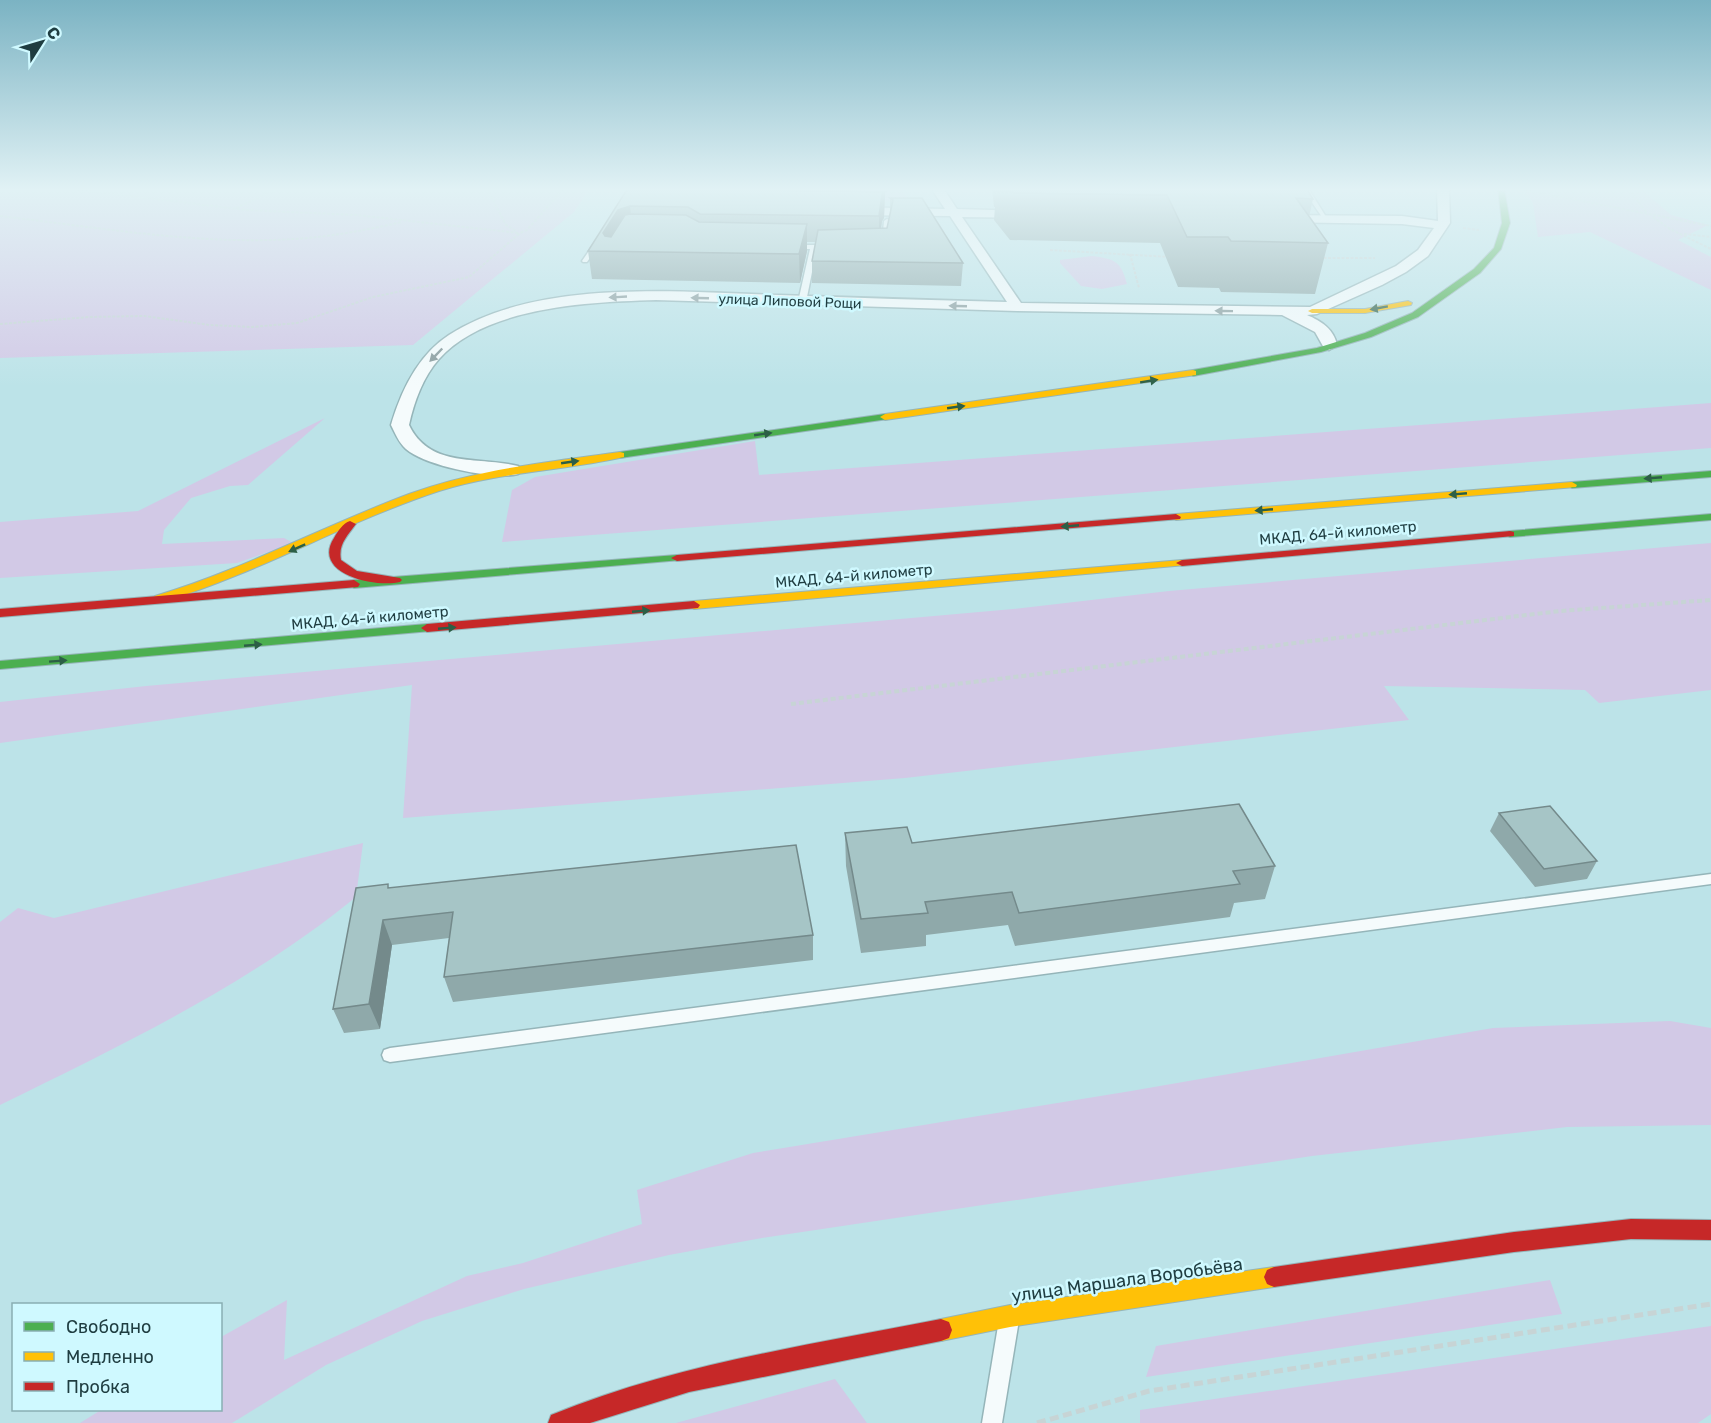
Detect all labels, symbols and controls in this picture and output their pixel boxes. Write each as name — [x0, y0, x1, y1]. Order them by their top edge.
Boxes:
north arrow — [12, 12, 72, 72]
text: С — [43, 23, 65, 43]
street label: улица Липовой Рощи — [718, 291, 862, 312]
one-way arrow — [608, 292, 627, 302]
one-way arrow — [691, 293, 710, 302]
one-way arrow — [949, 301, 968, 310]
one-way arrow — [1369, 304, 1388, 313]
one-way arrow — [1214, 306, 1233, 316]
one-way arrow — [430, 348, 444, 362]
one-way arrow — [1140, 376, 1159, 385]
one-way arrow — [947, 402, 966, 412]
one-way arrow — [754, 430, 773, 439]
one-way arrow — [560, 457, 579, 466]
one-way arrow — [1643, 474, 1662, 483]
one-way arrow — [1449, 489, 1468, 499]
one-way arrow — [1254, 505, 1273, 515]
street label: МКАД, 64-й километр — [1259, 517, 1417, 549]
one-way arrow — [1060, 521, 1079, 530]
one-way arrow — [288, 544, 306, 554]
street label: МКАД, 64-й километр — [775, 560, 933, 592]
street label: МКАД, 64-й километр — [291, 602, 449, 634]
one-way arrow — [632, 606, 651, 616]
one-way arrow — [437, 623, 456, 633]
one-way arrow — [243, 640, 262, 650]
one-way arrow — [49, 656, 68, 665]
street label: улица Маршала Воробьёва — [1010, 1253, 1244, 1307]
legend — [12, 1303, 222, 1411]
text: Свободно — [66, 1316, 151, 1338]
text: Медленно — [66, 1346, 154, 1368]
text: Пробка — [66, 1376, 130, 1398]

